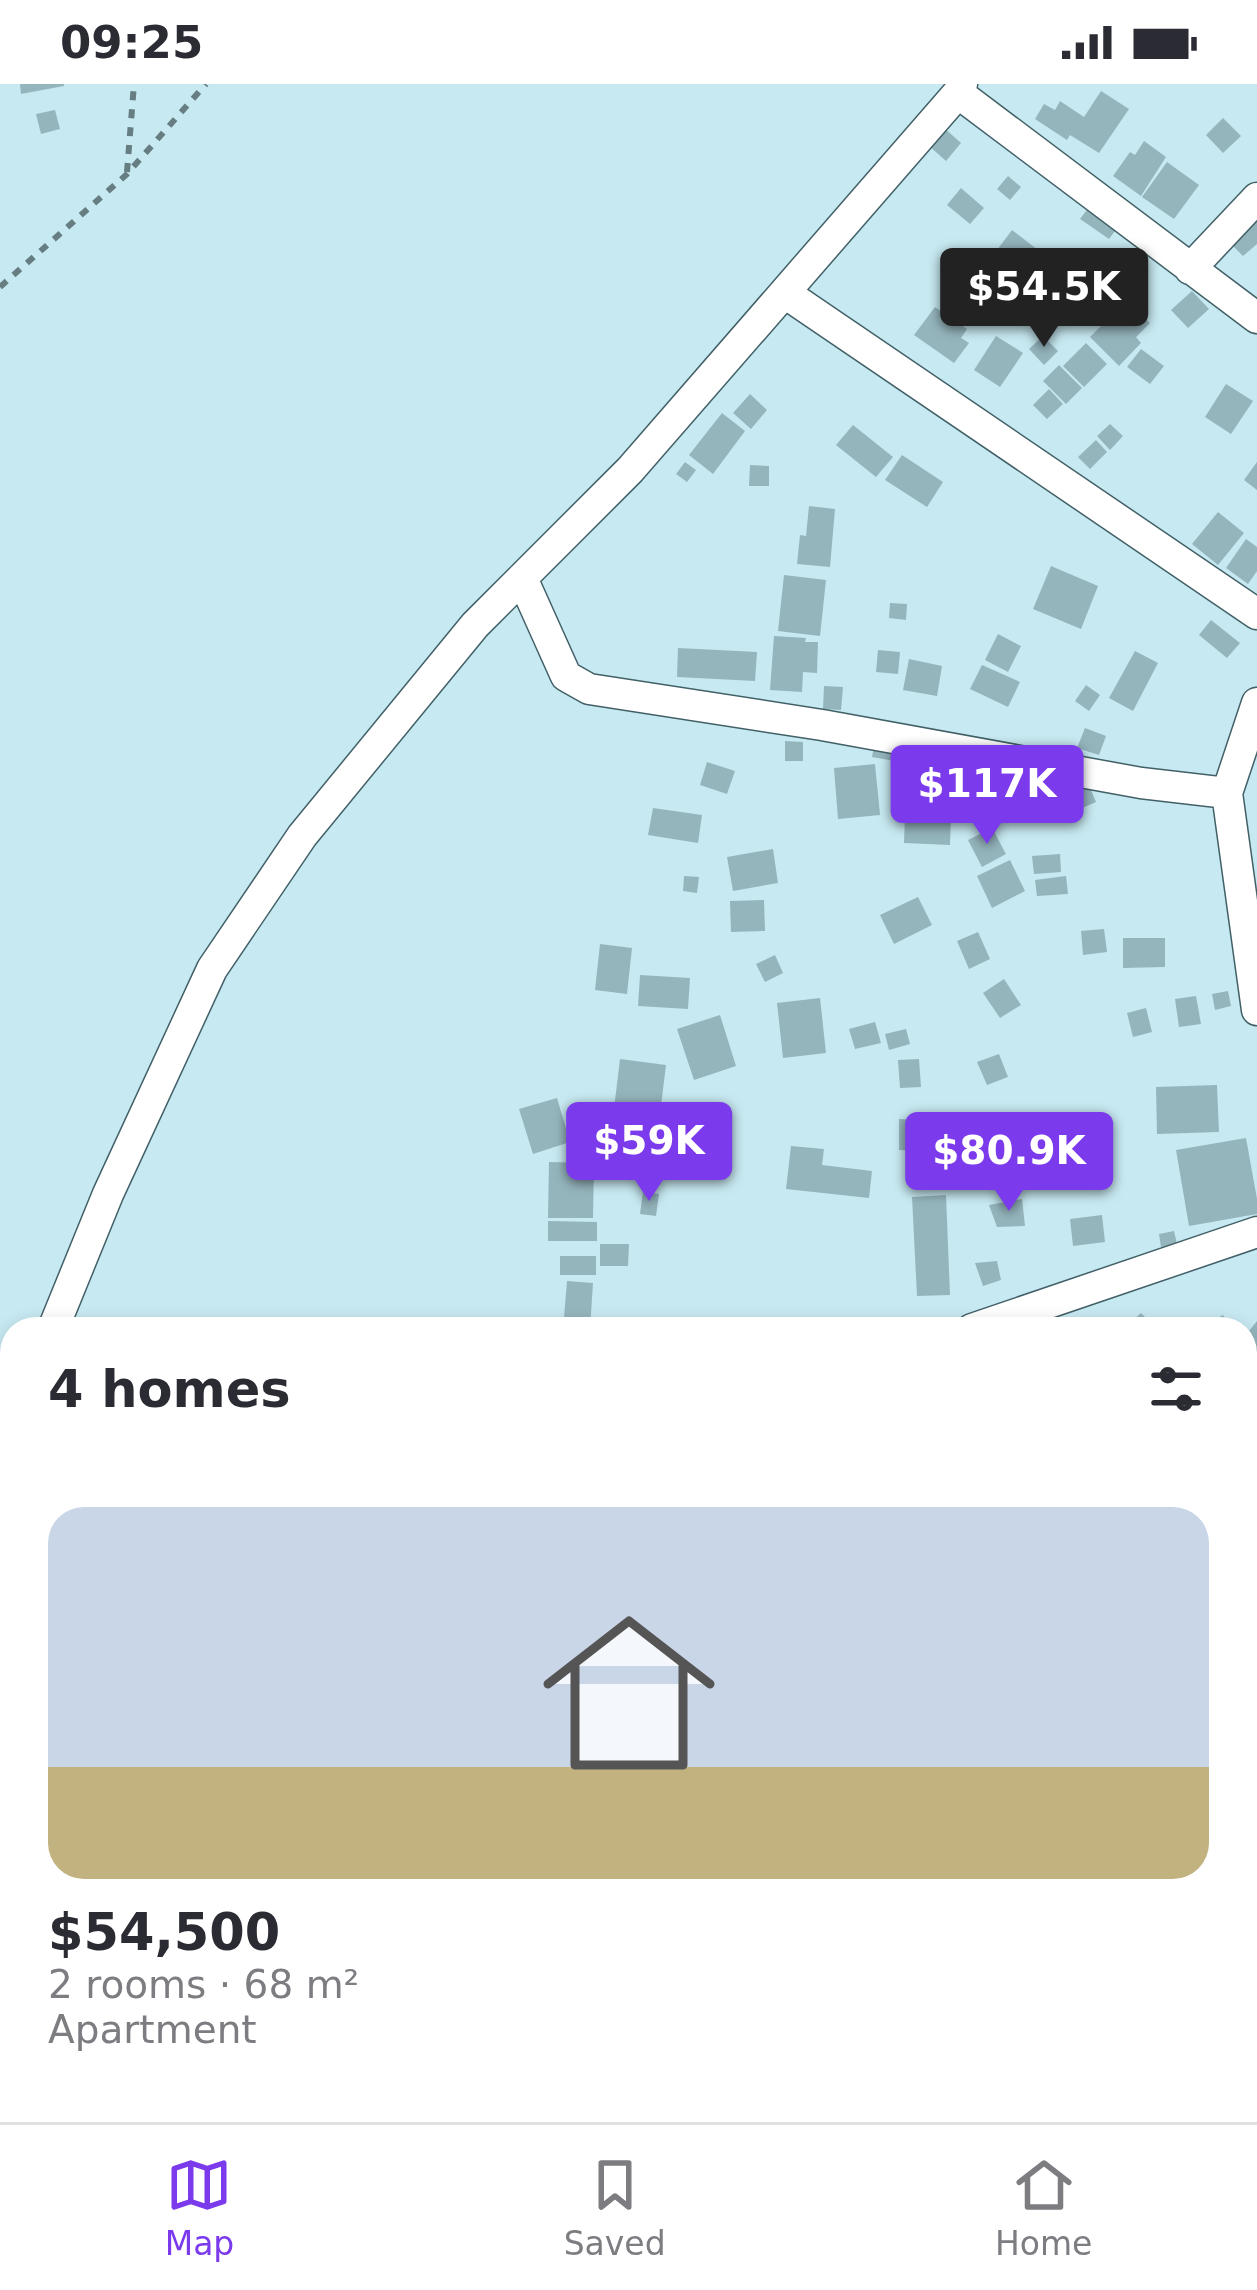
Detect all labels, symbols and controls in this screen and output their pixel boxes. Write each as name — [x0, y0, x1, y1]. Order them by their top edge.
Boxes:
text: 09:25 — [60, 16, 203, 69]
pin: $54.5K — [946, 248, 1142, 350]
text: $54.5K — [967, 264, 1121, 309]
pin: $117K — [903, 745, 1071, 847]
text: $117K — [918, 761, 1056, 806]
pin: $59K — [578, 1102, 720, 1204]
pin: $80.9K — [911, 1112, 1107, 1214]
text: $59K — [593, 1118, 705, 1163]
text: $80.9K — [932, 1128, 1086, 1173]
icon: filters — [1143, 1356, 1209, 1422]
text: 4 homes — [48, 1360, 291, 1419]
icon: home — [521, 1585, 737, 1801]
text: $54,500 — [48, 1903, 280, 1962]
text: 2 rooms · 68 m² — [48, 1962, 359, 2007]
text: Apartment — [48, 2007, 257, 2052]
tab: Map — [165, 2152, 234, 2263]
tab: Saved — [564, 2152, 666, 2263]
tab: Home — [995, 2152, 1092, 2263]

